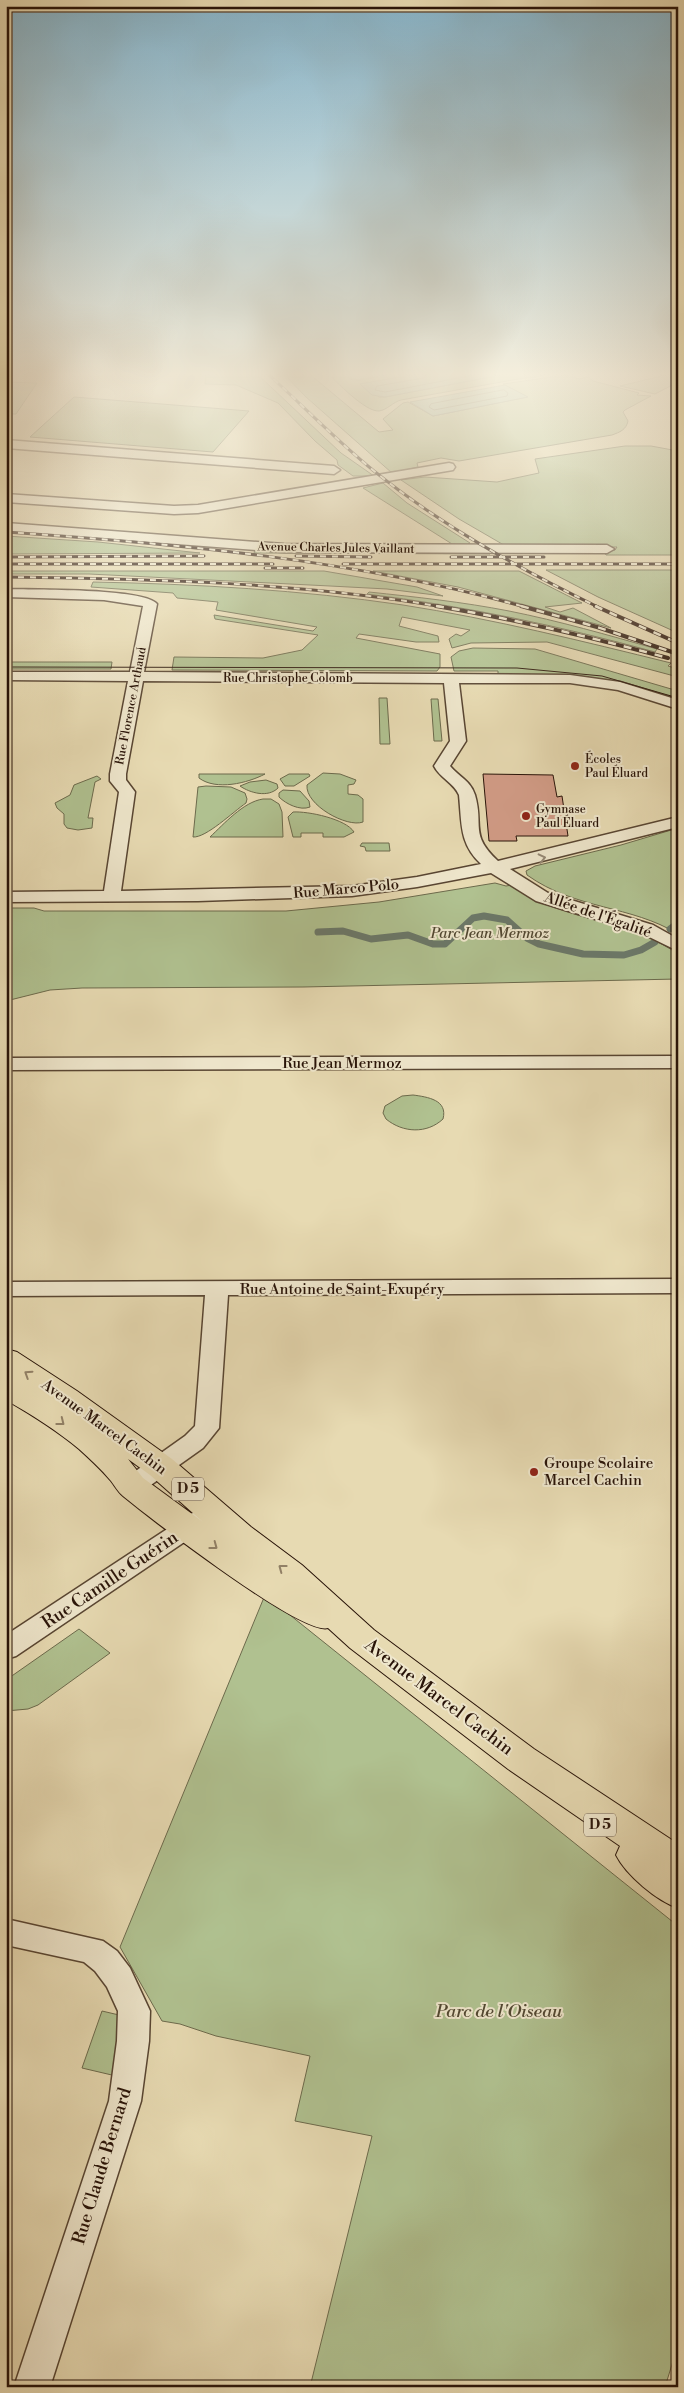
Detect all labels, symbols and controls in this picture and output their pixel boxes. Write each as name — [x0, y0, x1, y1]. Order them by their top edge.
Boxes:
street label: Avenue Charles Jules Vaillant — [256, 539, 416, 557]
street label: Rue Florence Arthaud — [112, 646, 150, 766]
street label: Rue Christophe Colomb — [223, 671, 353, 686]
place label: Écoles Paul Éluard — [585, 750, 648, 781]
marker: Écoles Paul Éluard — [569, 760, 581, 772]
place label: Gymnase Paul Éluard — [536, 802, 599, 831]
marker: Gymnase Paul Éluard — [520, 810, 532, 822]
one-way arrow — [537, 853, 546, 864]
street label: Rue Marco Polo — [292, 875, 400, 903]
street label: Allée de l'Égalité — [541, 886, 654, 942]
park label: Parc Jean Mermoz — [430, 924, 549, 943]
street label: Rue Jean Mermoz — [282, 1054, 402, 1073]
street label: Rue Antoine de Saint-Exupéry — [240, 1280, 445, 1299]
one-way arrow — [25, 1370, 34, 1380]
street label: Avenue Marcel Cachin — [37, 1374, 171, 1479]
one-way arrow — [56, 1416, 65, 1425]
place label: Groupe Scolaire Marcel Cachin — [544, 1454, 653, 1490]
marker: Groupe Scolaire Marcel Cachin — [528, 1466, 540, 1478]
road number: D 5 — [172, 1478, 204, 1500]
street label: Rue Camille Guérin — [37, 1526, 183, 1634]
one-way arrow — [208, 1541, 217, 1549]
one-way arrow — [278, 1565, 288, 1574]
street label: Avenue Marcel Cachin — [359, 1633, 518, 1761]
road number: D 5 — [584, 1814, 616, 1836]
park label: Parc de l'Oiseau — [435, 2000, 563, 2023]
street label: Rue Claude Bernard — [67, 2084, 137, 2247]

